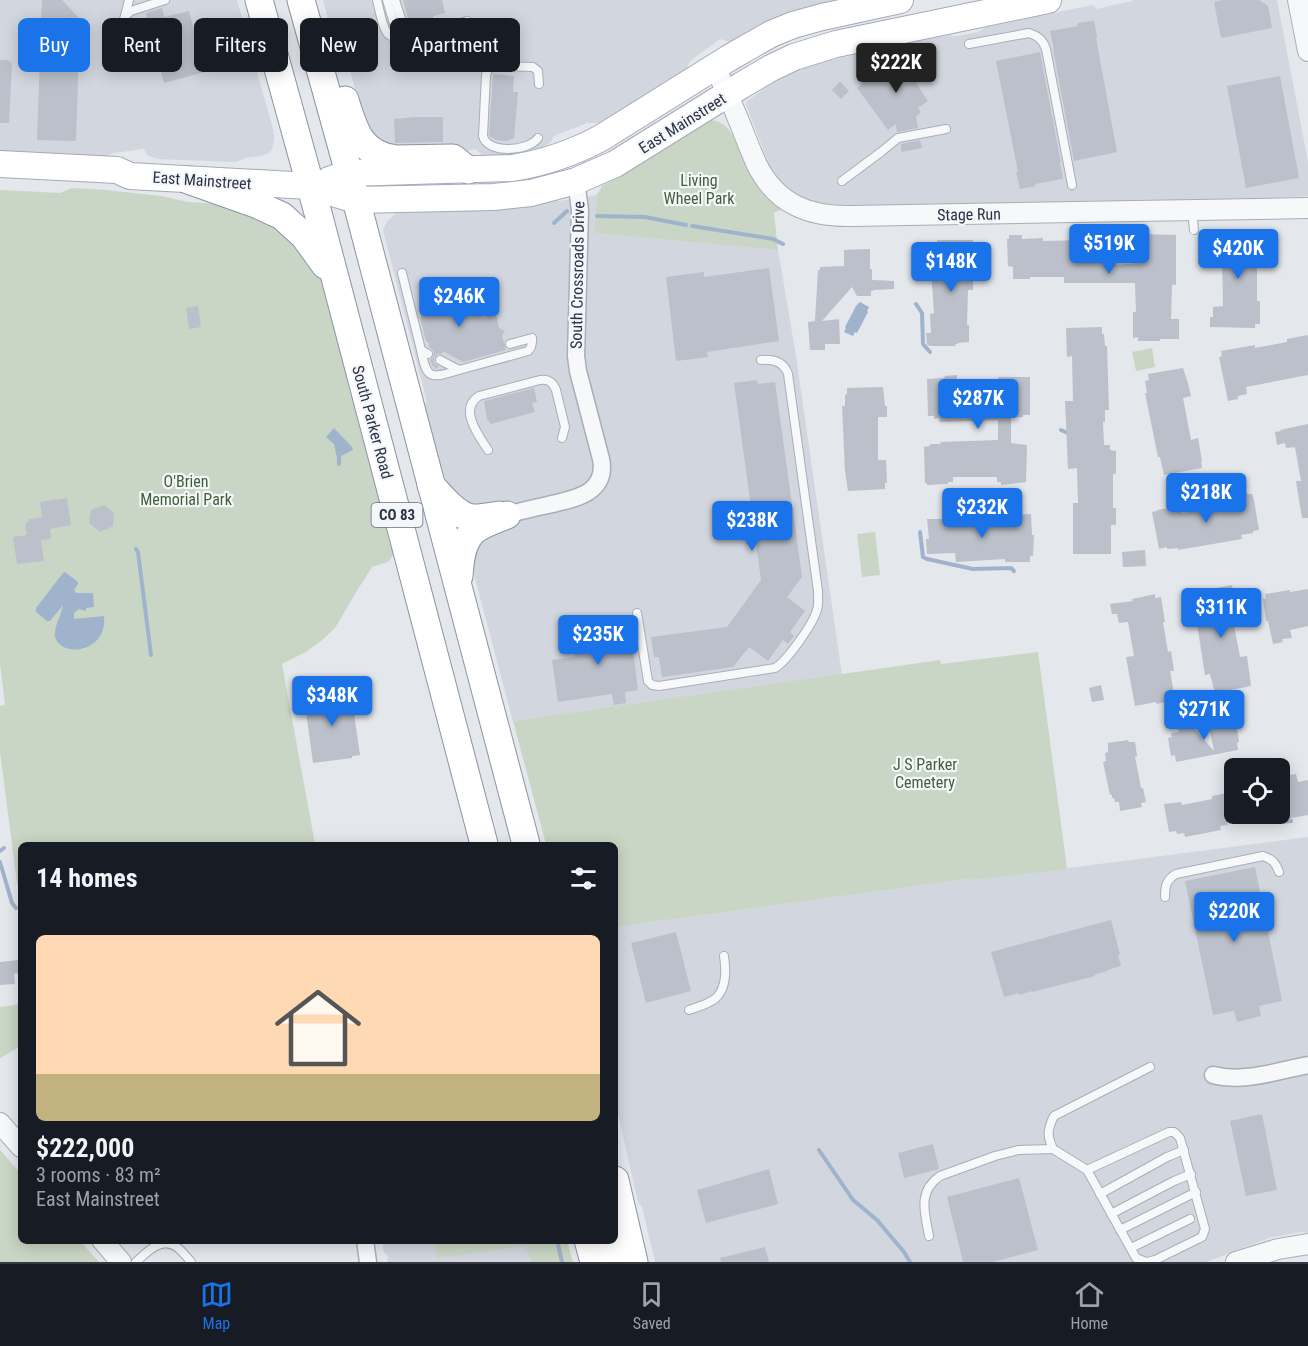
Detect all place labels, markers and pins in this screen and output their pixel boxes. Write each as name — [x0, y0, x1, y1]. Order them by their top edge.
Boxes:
pin: $222K — [854, 43, 938, 94]
pin: $519K — [1067, 224, 1151, 275]
pin: $420K — [1196, 229, 1280, 280]
pin: $148K — [909, 242, 993, 293]
pin: $246K — [417, 277, 501, 328]
pin: $287K — [936, 379, 1020, 430]
pin: $218K — [1164, 473, 1248, 524]
pin: $232K — [940, 488, 1024, 539]
pin: $238K — [710, 501, 794, 552]
pin: $311K — [1179, 588, 1263, 639]
pin: $235K — [556, 615, 640, 666]
pin: $348K — [290, 676, 374, 727]
pin: $271K — [1162, 690, 1246, 741]
pin: $220K — [1192, 892, 1276, 943]

